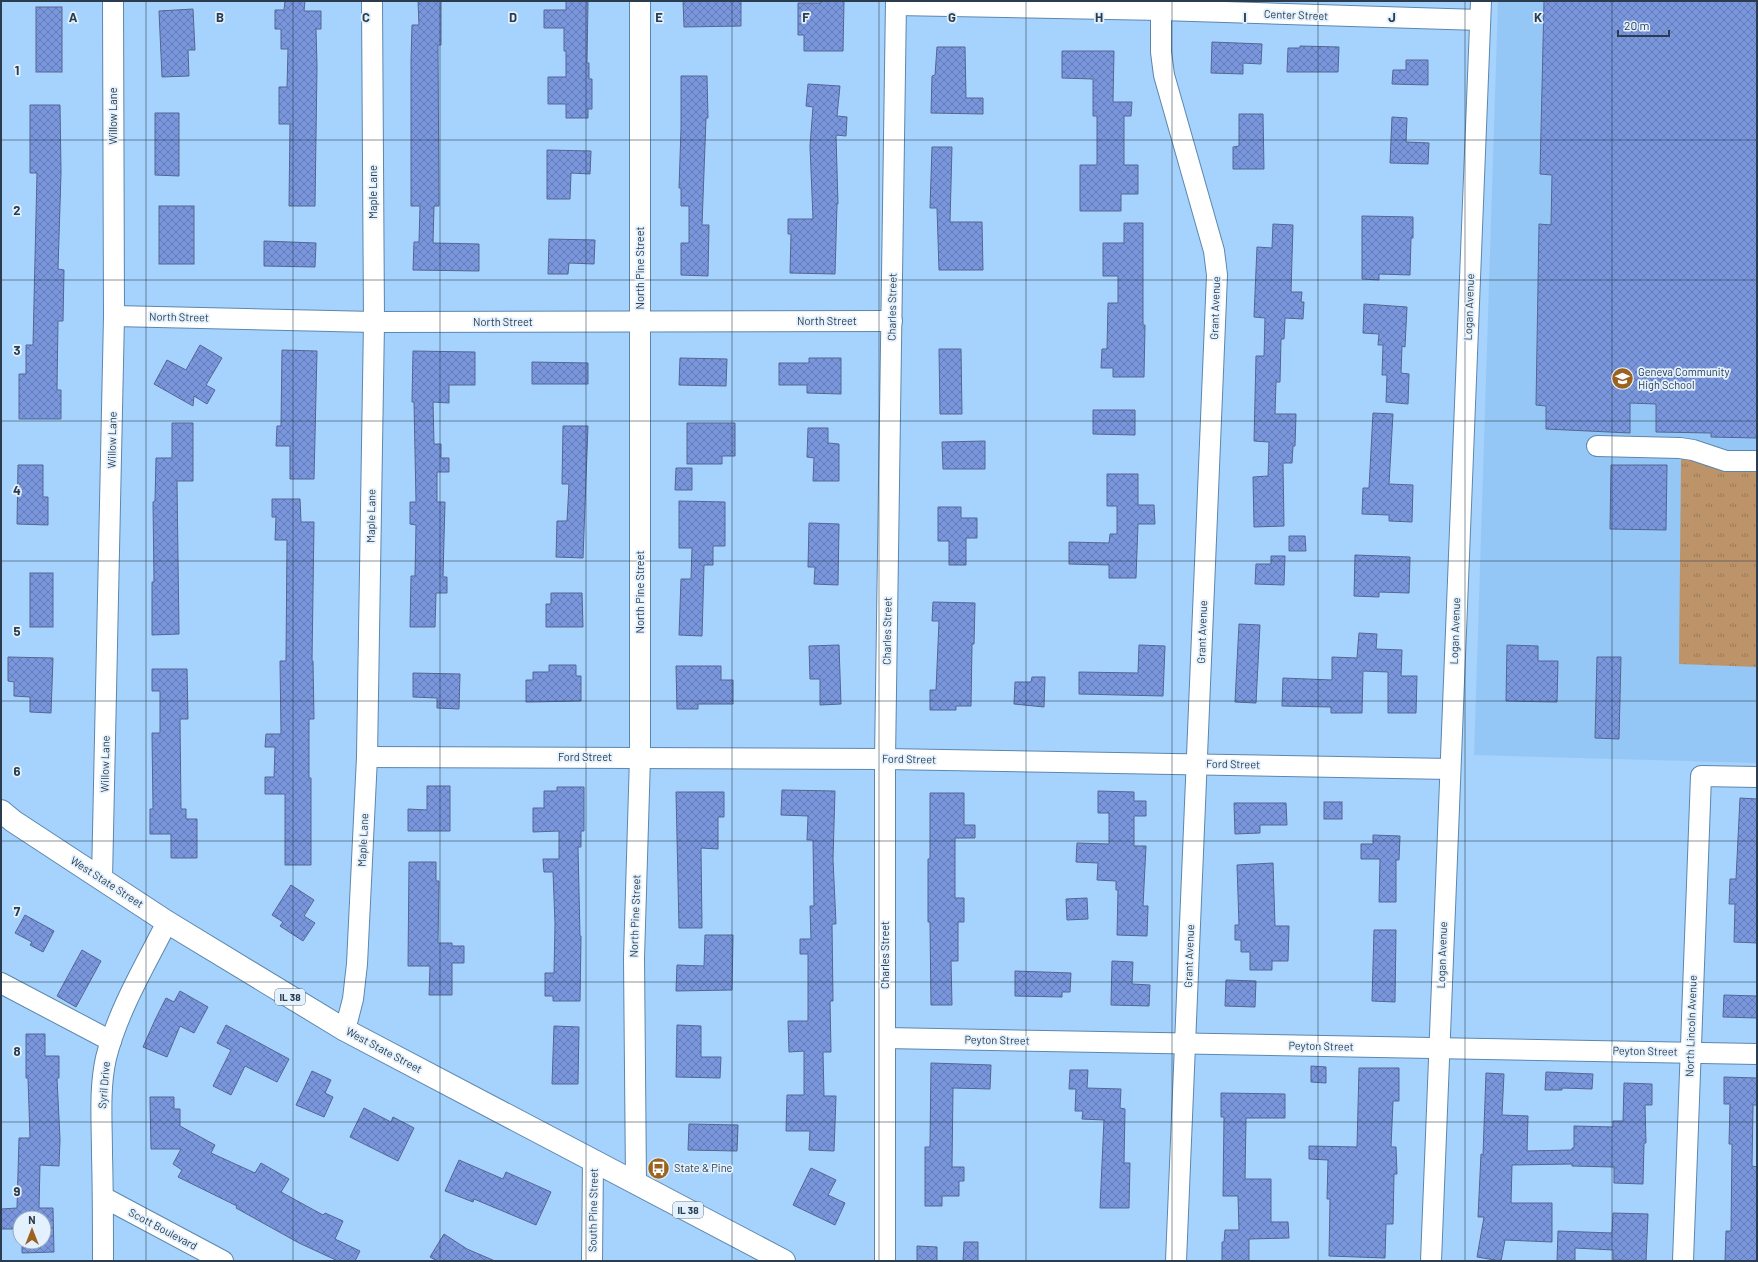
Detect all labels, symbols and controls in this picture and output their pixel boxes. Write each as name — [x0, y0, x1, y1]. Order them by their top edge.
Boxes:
street label: Center Street — [1264, 7, 1328, 22]
text: A — [69, 9, 78, 25]
text: B — [216, 9, 224, 25]
text: C — [362, 9, 370, 25]
text: D — [509, 9, 517, 25]
text: E — [655, 9, 663, 25]
text: F — [802, 9, 810, 25]
text: G — [948, 9, 956, 25]
text: H — [1095, 9, 1103, 25]
text: I — [1243, 9, 1247, 25]
text: J — [1388, 9, 1396, 25]
text: K — [1534, 9, 1542, 25]
scale bar — [1618, 12, 1669, 38]
text: 20 m — [1624, 18, 1650, 32]
text: 1 — [15, 62, 19, 78]
street label: Willow Lane — [106, 87, 119, 145]
street label: Maple Lane — [366, 165, 379, 219]
text: 2 — [13, 202, 21, 218]
street label: North Pine Street — [633, 227, 646, 309]
street label: Charles Street — [884, 273, 899, 341]
street label: Logan Avenue — [1461, 273, 1476, 341]
street label: Grant Avenue — [1207, 276, 1222, 340]
street label: North Street — [149, 309, 209, 324]
street label: North Street — [797, 314, 857, 327]
street label: North Street — [473, 315, 533, 328]
text: 3 — [13, 342, 21, 358]
school or university icon: Geneva Community High School — [1609, 365, 1635, 391]
place label: Geneva Community High School — [1638, 365, 1730, 391]
street label: Willow Lane — [105, 411, 118, 469]
text: 4 — [13, 482, 21, 498]
street label: Maple Lane — [364, 489, 377, 543]
street label: North Pine Street — [633, 551, 646, 633]
street label: Charles Street — [879, 597, 894, 665]
street label: Logan Avenue — [1447, 597, 1462, 665]
street label: Grant Avenue — [1194, 600, 1209, 664]
text: 5 — [13, 623, 21, 639]
street label: Willow Lane — [98, 735, 111, 793]
street label: Ford Street — [558, 750, 612, 763]
street label: Ford Street — [882, 752, 936, 765]
street label: Ford Street — [1206, 757, 1260, 770]
text: 6 — [14, 763, 21, 779]
street label: Maple Lane — [355, 813, 370, 867]
street label: West State Street — [68, 853, 146, 910]
street label: North Pine Street — [627, 874, 642, 958]
text: 7 — [14, 903, 21, 919]
street label: Charles Street — [878, 921, 891, 989]
street label: Logan Avenue — [1434, 921, 1449, 989]
street label: Grant Avenue — [1181, 924, 1196, 988]
street label: North Lincoln Avenue — [1682, 975, 1699, 1077]
road number: IL 38 — [275, 989, 305, 1005]
street label: West State Street — [344, 1024, 425, 1075]
street label: Peyton Street — [964, 1032, 1030, 1047]
street label: Peyton Street — [1288, 1038, 1354, 1053]
text: 8 — [13, 1043, 21, 1059]
street label: Peyton Street — [1612, 1043, 1678, 1058]
street label: Syril Drive — [95, 1061, 112, 1109]
bus stop icon: State & Pine — [645, 1155, 671, 1181]
place label: State & Pine — [674, 1161, 733, 1174]
street label: South Pine Street — [585, 1168, 600, 1252]
text: 9 — [14, 1183, 21, 1199]
road number: IL 38 — [673, 1202, 703, 1218]
street label: Scott Boulevard — [127, 1205, 200, 1252]
north arrow — [12, 1210, 52, 1250]
text: N — [28, 1213, 36, 1226]

